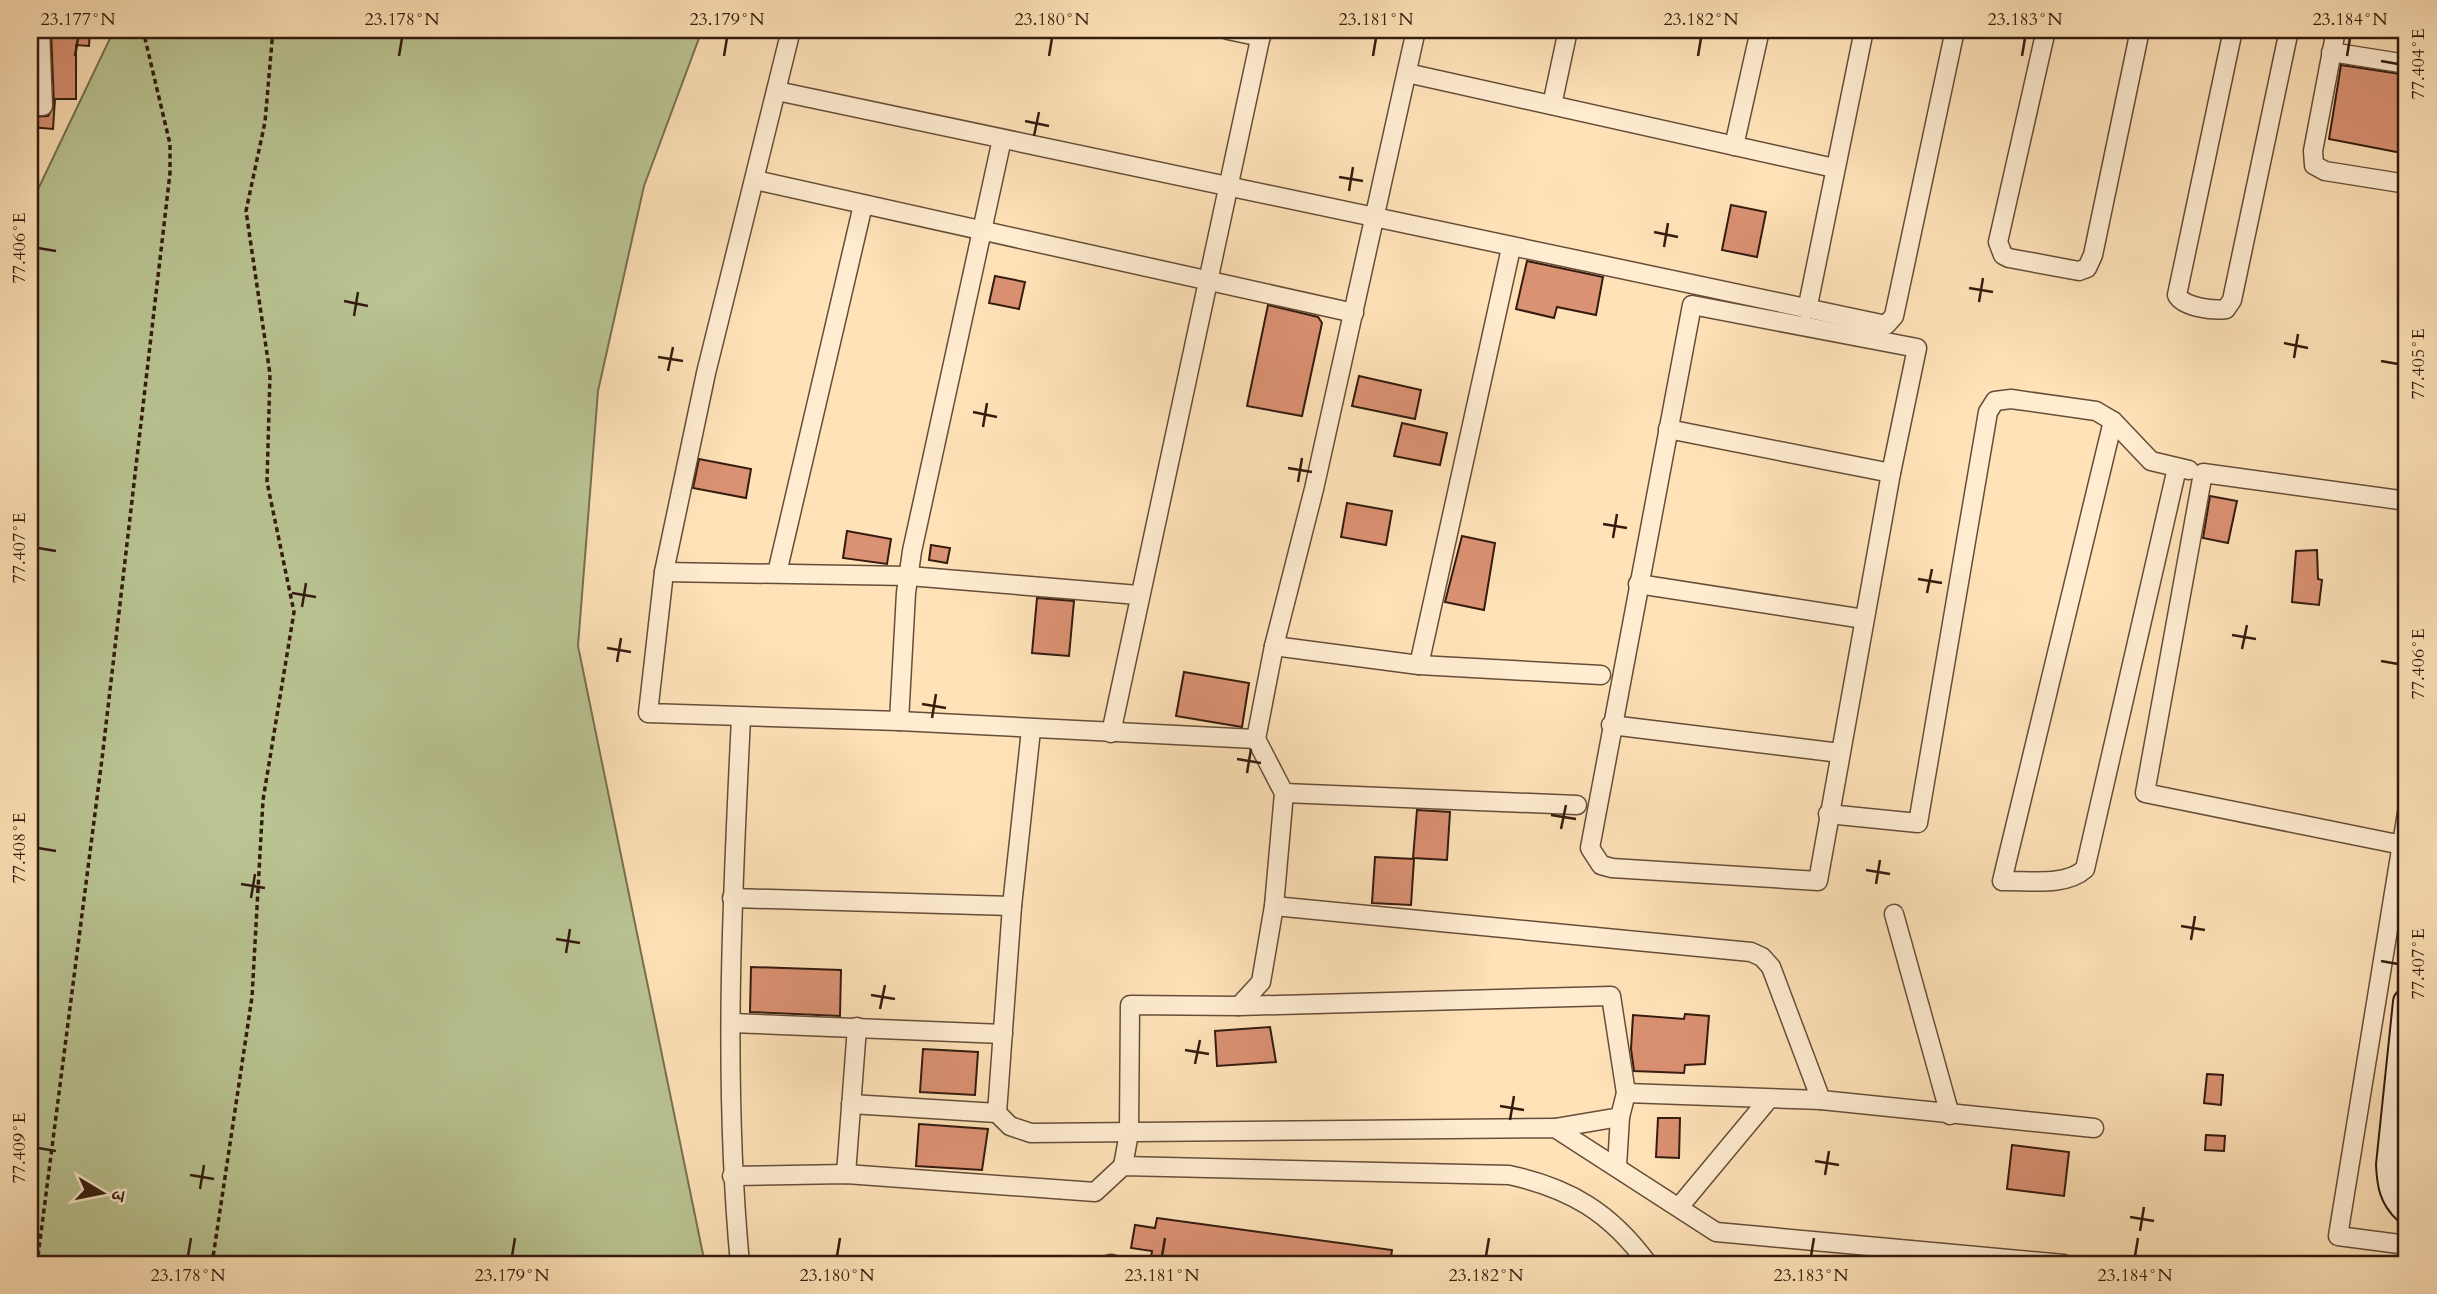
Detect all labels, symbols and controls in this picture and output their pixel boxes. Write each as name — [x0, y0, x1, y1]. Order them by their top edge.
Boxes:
text: 23.177°N — [40, 7, 116, 32]
text: 23.178°N — [364, 7, 440, 32]
text: 23.179°N — [689, 7, 765, 32]
text: 23.180°N — [1014, 7, 1090, 32]
text: 23.181°N — [1338, 7, 1414, 32]
text: 23.182°N — [1663, 7, 1739, 32]
text: 23.183°N — [1987, 7, 2063, 32]
text: 23.184°N — [2312, 7, 2388, 32]
text: 77.404°E — [2406, 29, 2431, 100]
text: 77.406°E — [7, 213, 32, 284]
text: 77.405°E — [2406, 329, 2431, 400]
text: 77.407°E — [7, 513, 32, 584]
text: 77.406°E — [2406, 629, 2431, 700]
text: 77.408°E — [7, 813, 32, 884]
text: 77.407°E — [2406, 929, 2431, 1000]
text: 77.409°E — [7, 1113, 32, 1184]
north arrow — [66, 1158, 136, 1228]
text: उ — [104, 1187, 132, 1204]
text: 23.178°N — [150, 1263, 226, 1288]
text: 23.179°N — [474, 1263, 550, 1288]
text: 23.180°N — [799, 1263, 875, 1288]
text: 23.181°N — [1124, 1263, 1200, 1288]
text: 23.182°N — [1448, 1263, 1524, 1288]
text: 23.183°N — [1773, 1263, 1849, 1288]
text: 23.184°N — [2097, 1263, 2173, 1288]

